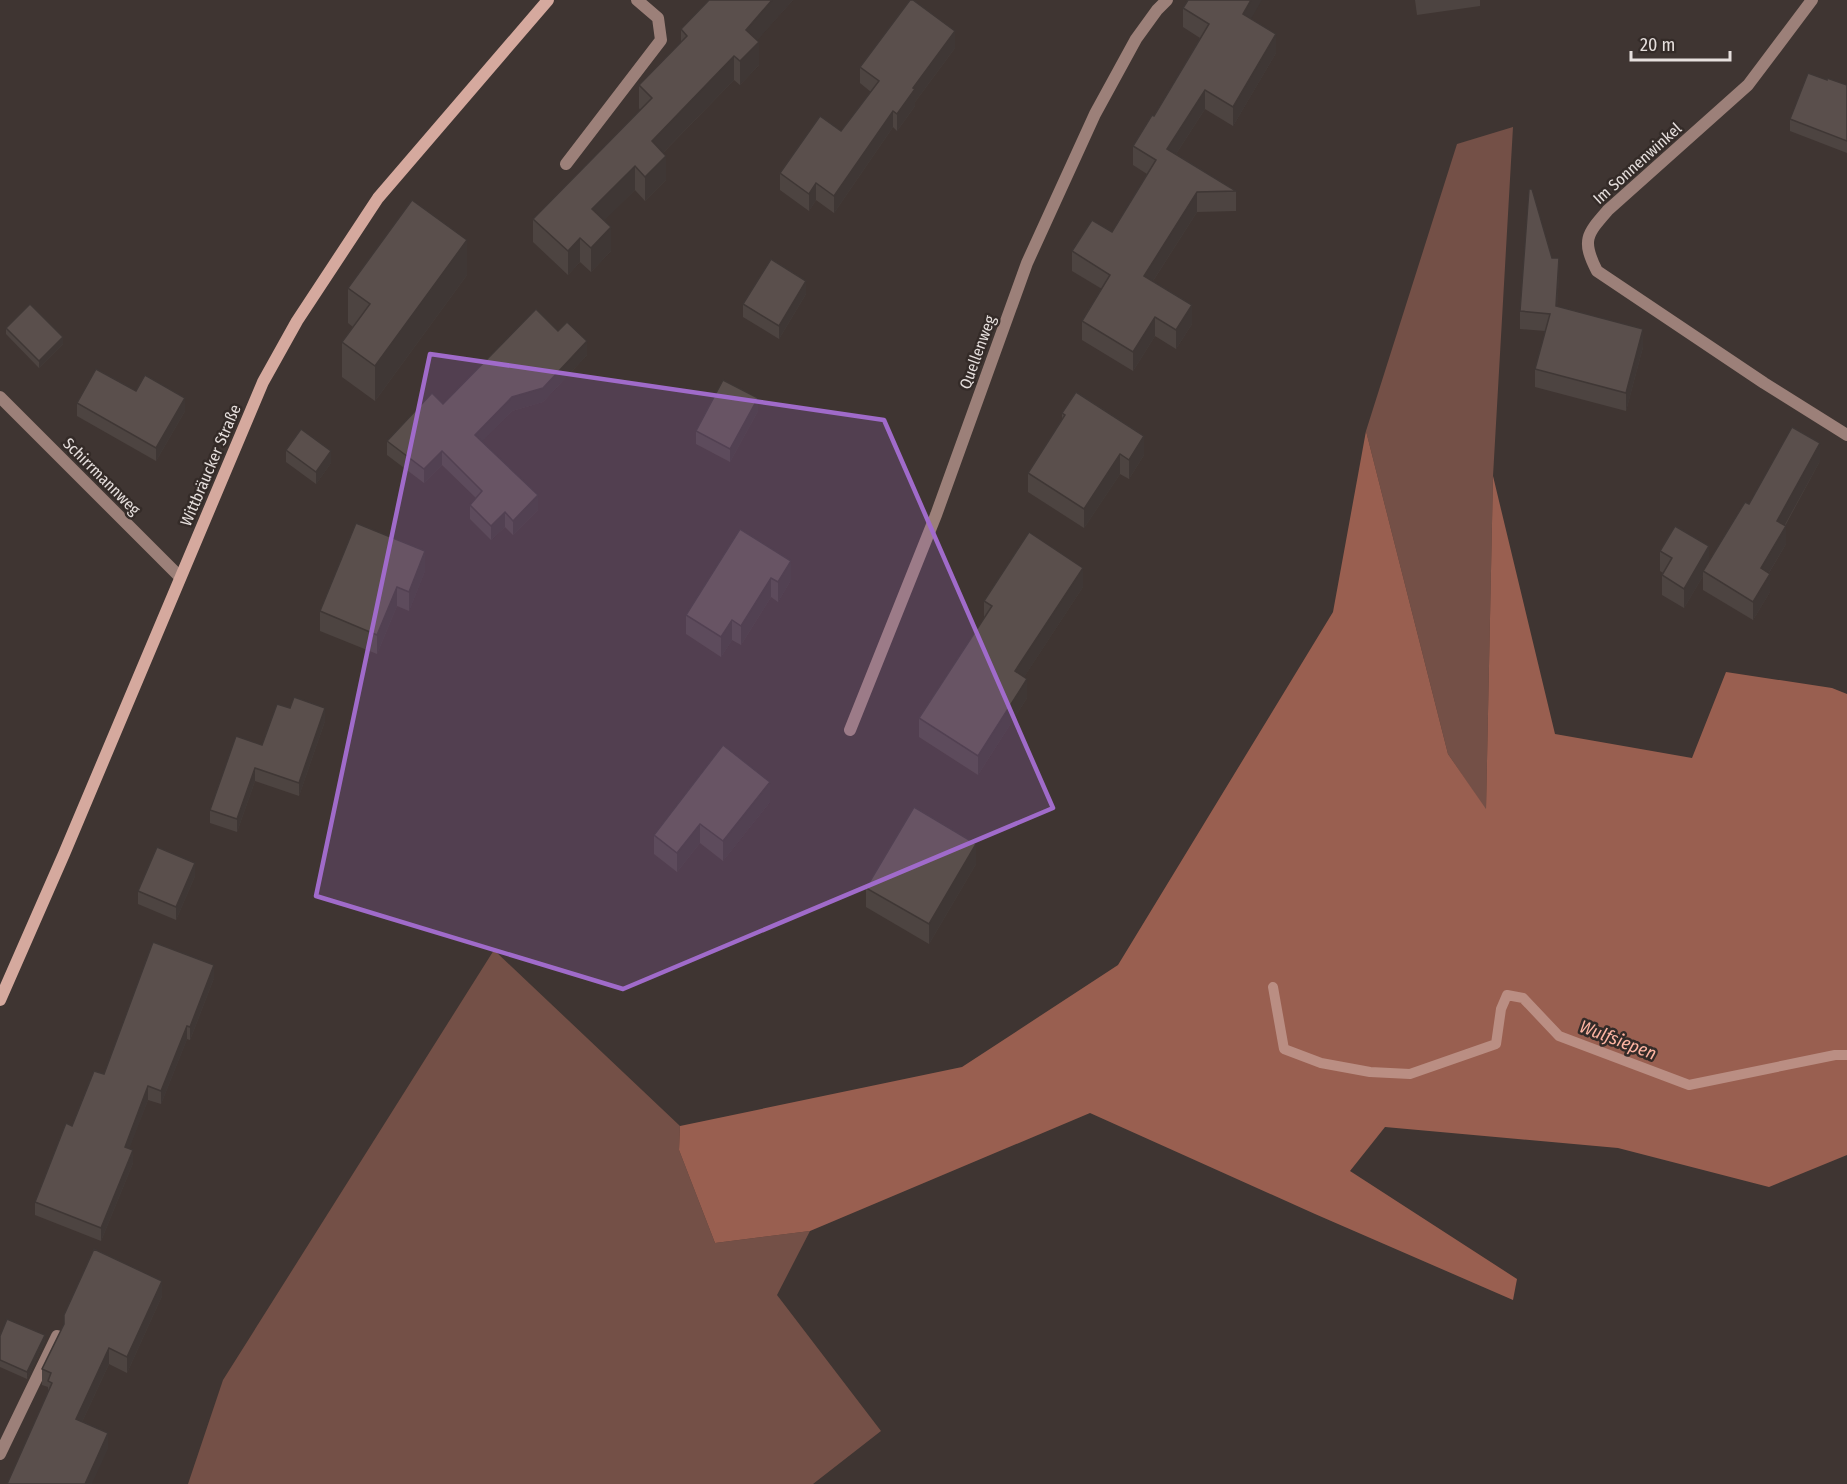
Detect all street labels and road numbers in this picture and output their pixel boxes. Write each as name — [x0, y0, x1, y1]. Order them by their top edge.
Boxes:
street label: Im Sonnenwinkel — [1589, 119, 1685, 208]
street label: Quellenweg — [955, 312, 1000, 392]
street label: Wittbräucker Straße — [176, 401, 245, 529]
street label: Schirrmannweg — [59, 434, 145, 519]

